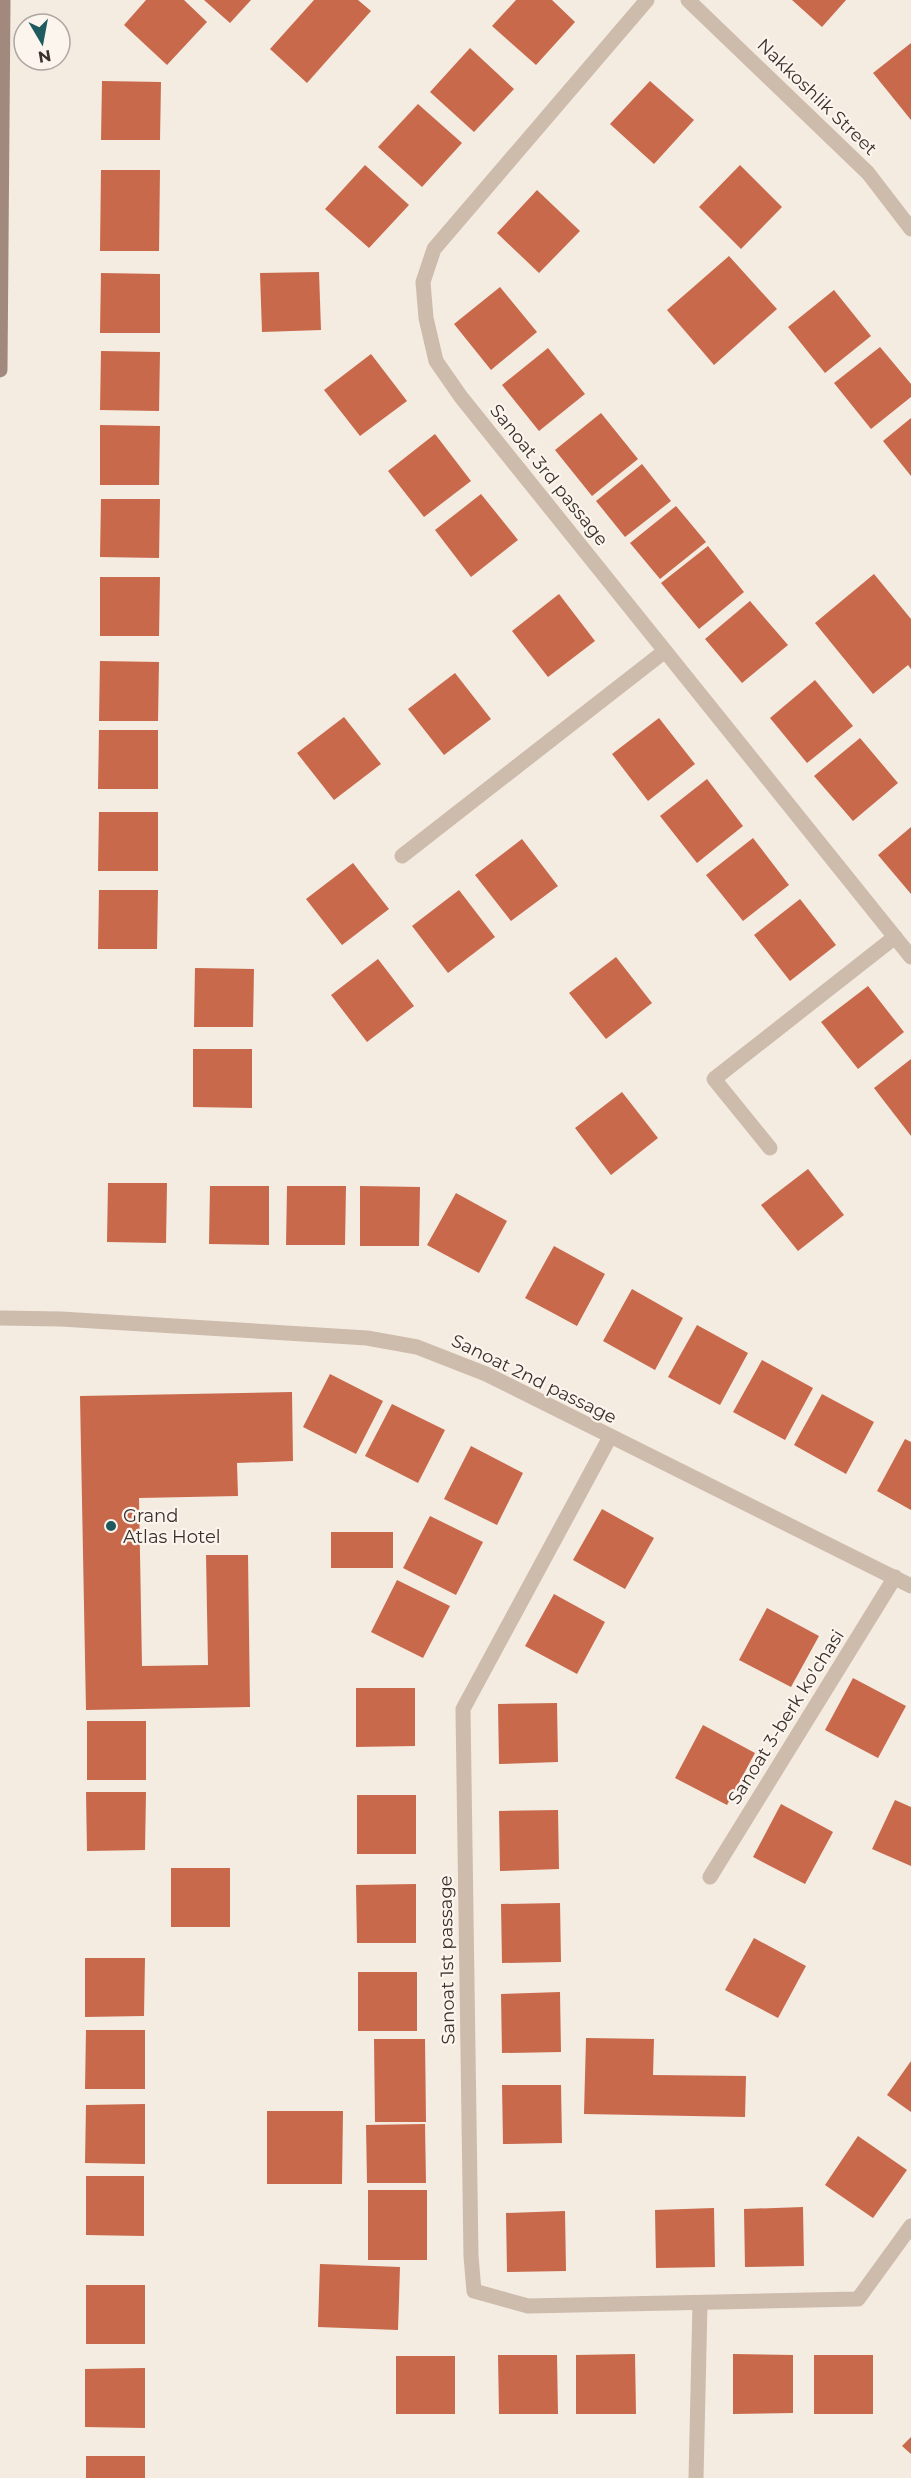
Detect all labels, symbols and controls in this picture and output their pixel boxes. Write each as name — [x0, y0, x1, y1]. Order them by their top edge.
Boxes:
north arrow — [12, 12, 72, 72]
street label: Nakkoshlik Street — [752, 34, 882, 160]
text: N — [36, 46, 53, 67]
street label: Sanoat 3rd passage — [485, 400, 613, 550]
street label: Sanoat 2nd passage — [448, 1329, 620, 1429]
place label: Grand Atlas Hotel — [123, 1505, 221, 1548]
marker: Grand Atlas Hotel — [104, 1519, 118, 1533]
street label: Sanoat 3-berk ko'chasi — [723, 1626, 849, 1808]
street label: Sanoat 1st passage — [435, 1875, 459, 2045]

